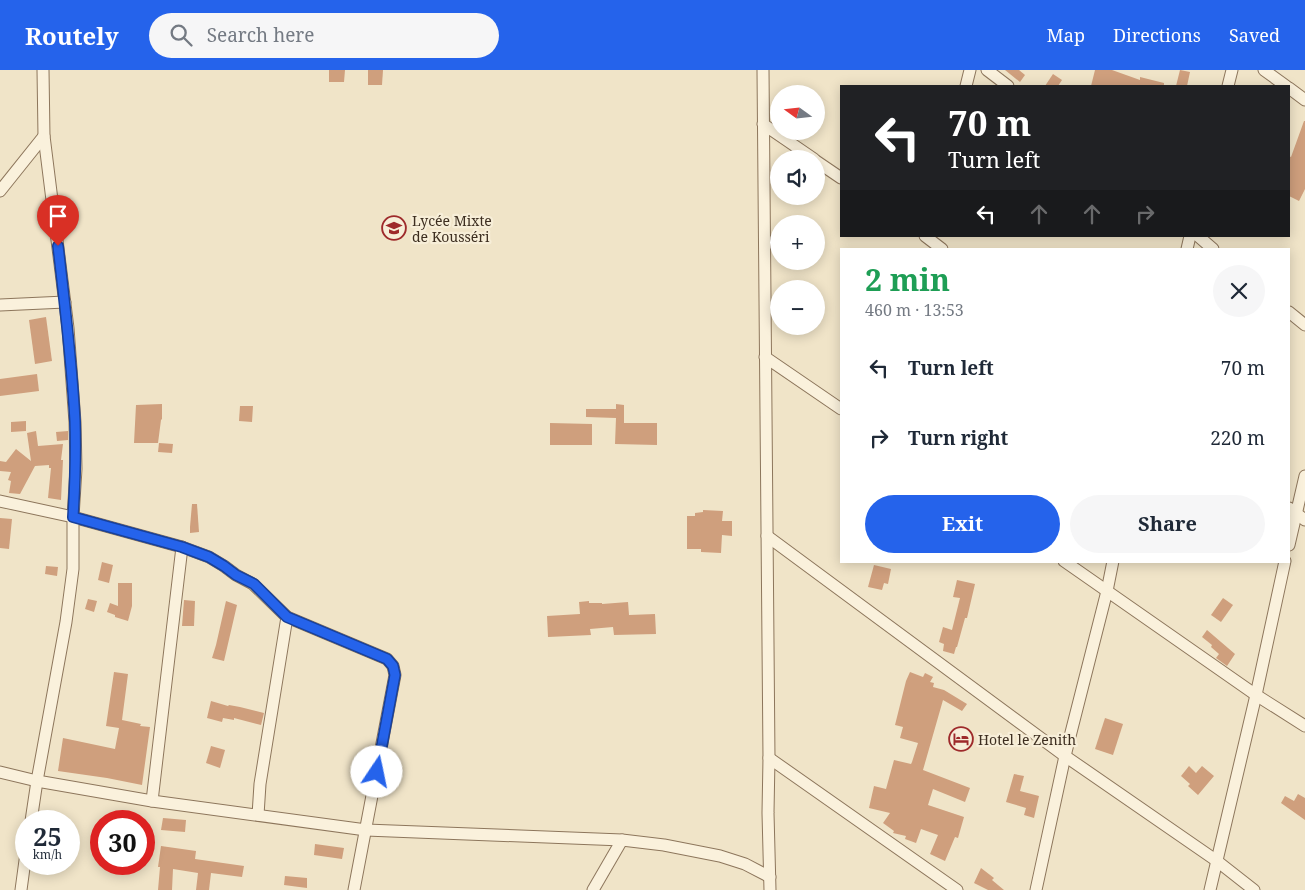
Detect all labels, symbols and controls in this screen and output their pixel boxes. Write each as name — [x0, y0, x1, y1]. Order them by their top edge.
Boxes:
search box — [149, 13, 499, 58]
text: Routely — [25, 19, 119, 52]
icon: search — [167, 21, 195, 49]
text: Search here — [207, 22, 314, 48]
text: Map — [1047, 23, 1085, 47]
text: Directions — [1113, 23, 1201, 47]
text: Saved — [1229, 23, 1280, 47]
north arrow — [770, 85, 825, 140]
map controls — [770, 85, 825, 335]
text: 70 m — [948, 99, 1031, 146]
icon: left — [865, 105, 930, 170]
text: Turn left — [948, 144, 1040, 174]
button: sound — [770, 150, 825, 205]
pin — [37, 195, 79, 246]
icon: left — [972, 200, 1000, 228]
icon: ahead — [1025, 200, 1053, 228]
icon: ahead — [1078, 200, 1106, 228]
icon: right — [1131, 200, 1159, 228]
icon: arrive — [44, 202, 72, 230]
place label: Lycée Mixte de Kousséri — [412, 211, 492, 246]
school or university icon: Lycée Mixte de Kousséri — [381, 215, 407, 241]
button: + — [770, 215, 825, 270]
text: 2 min — [865, 259, 950, 300]
button: close — [1213, 265, 1265, 317]
button: − — [770, 280, 825, 335]
text: 460 m · 13:53 — [865, 299, 964, 321]
icon: left — [865, 354, 893, 382]
text: Turn left — [908, 355, 994, 381]
text: 70 m — [1221, 355, 1265, 381]
icon: right — [865, 424, 893, 452]
text: Turn right — [908, 425, 1008, 451]
text: 220 m — [1210, 425, 1265, 451]
button: Exit — [865, 495, 1060, 553]
button: Share — [1070, 495, 1265, 553]
hotel icon: Hotel le Zenith — [948, 726, 974, 752]
place label: Hotel le Zenith — [978, 730, 1076, 749]
position arrow — [350, 745, 402, 797]
speed limit sign: 30 — [90, 810, 155, 875]
text: 25 — [33, 819, 62, 853]
text: km/h — [33, 846, 62, 863]

